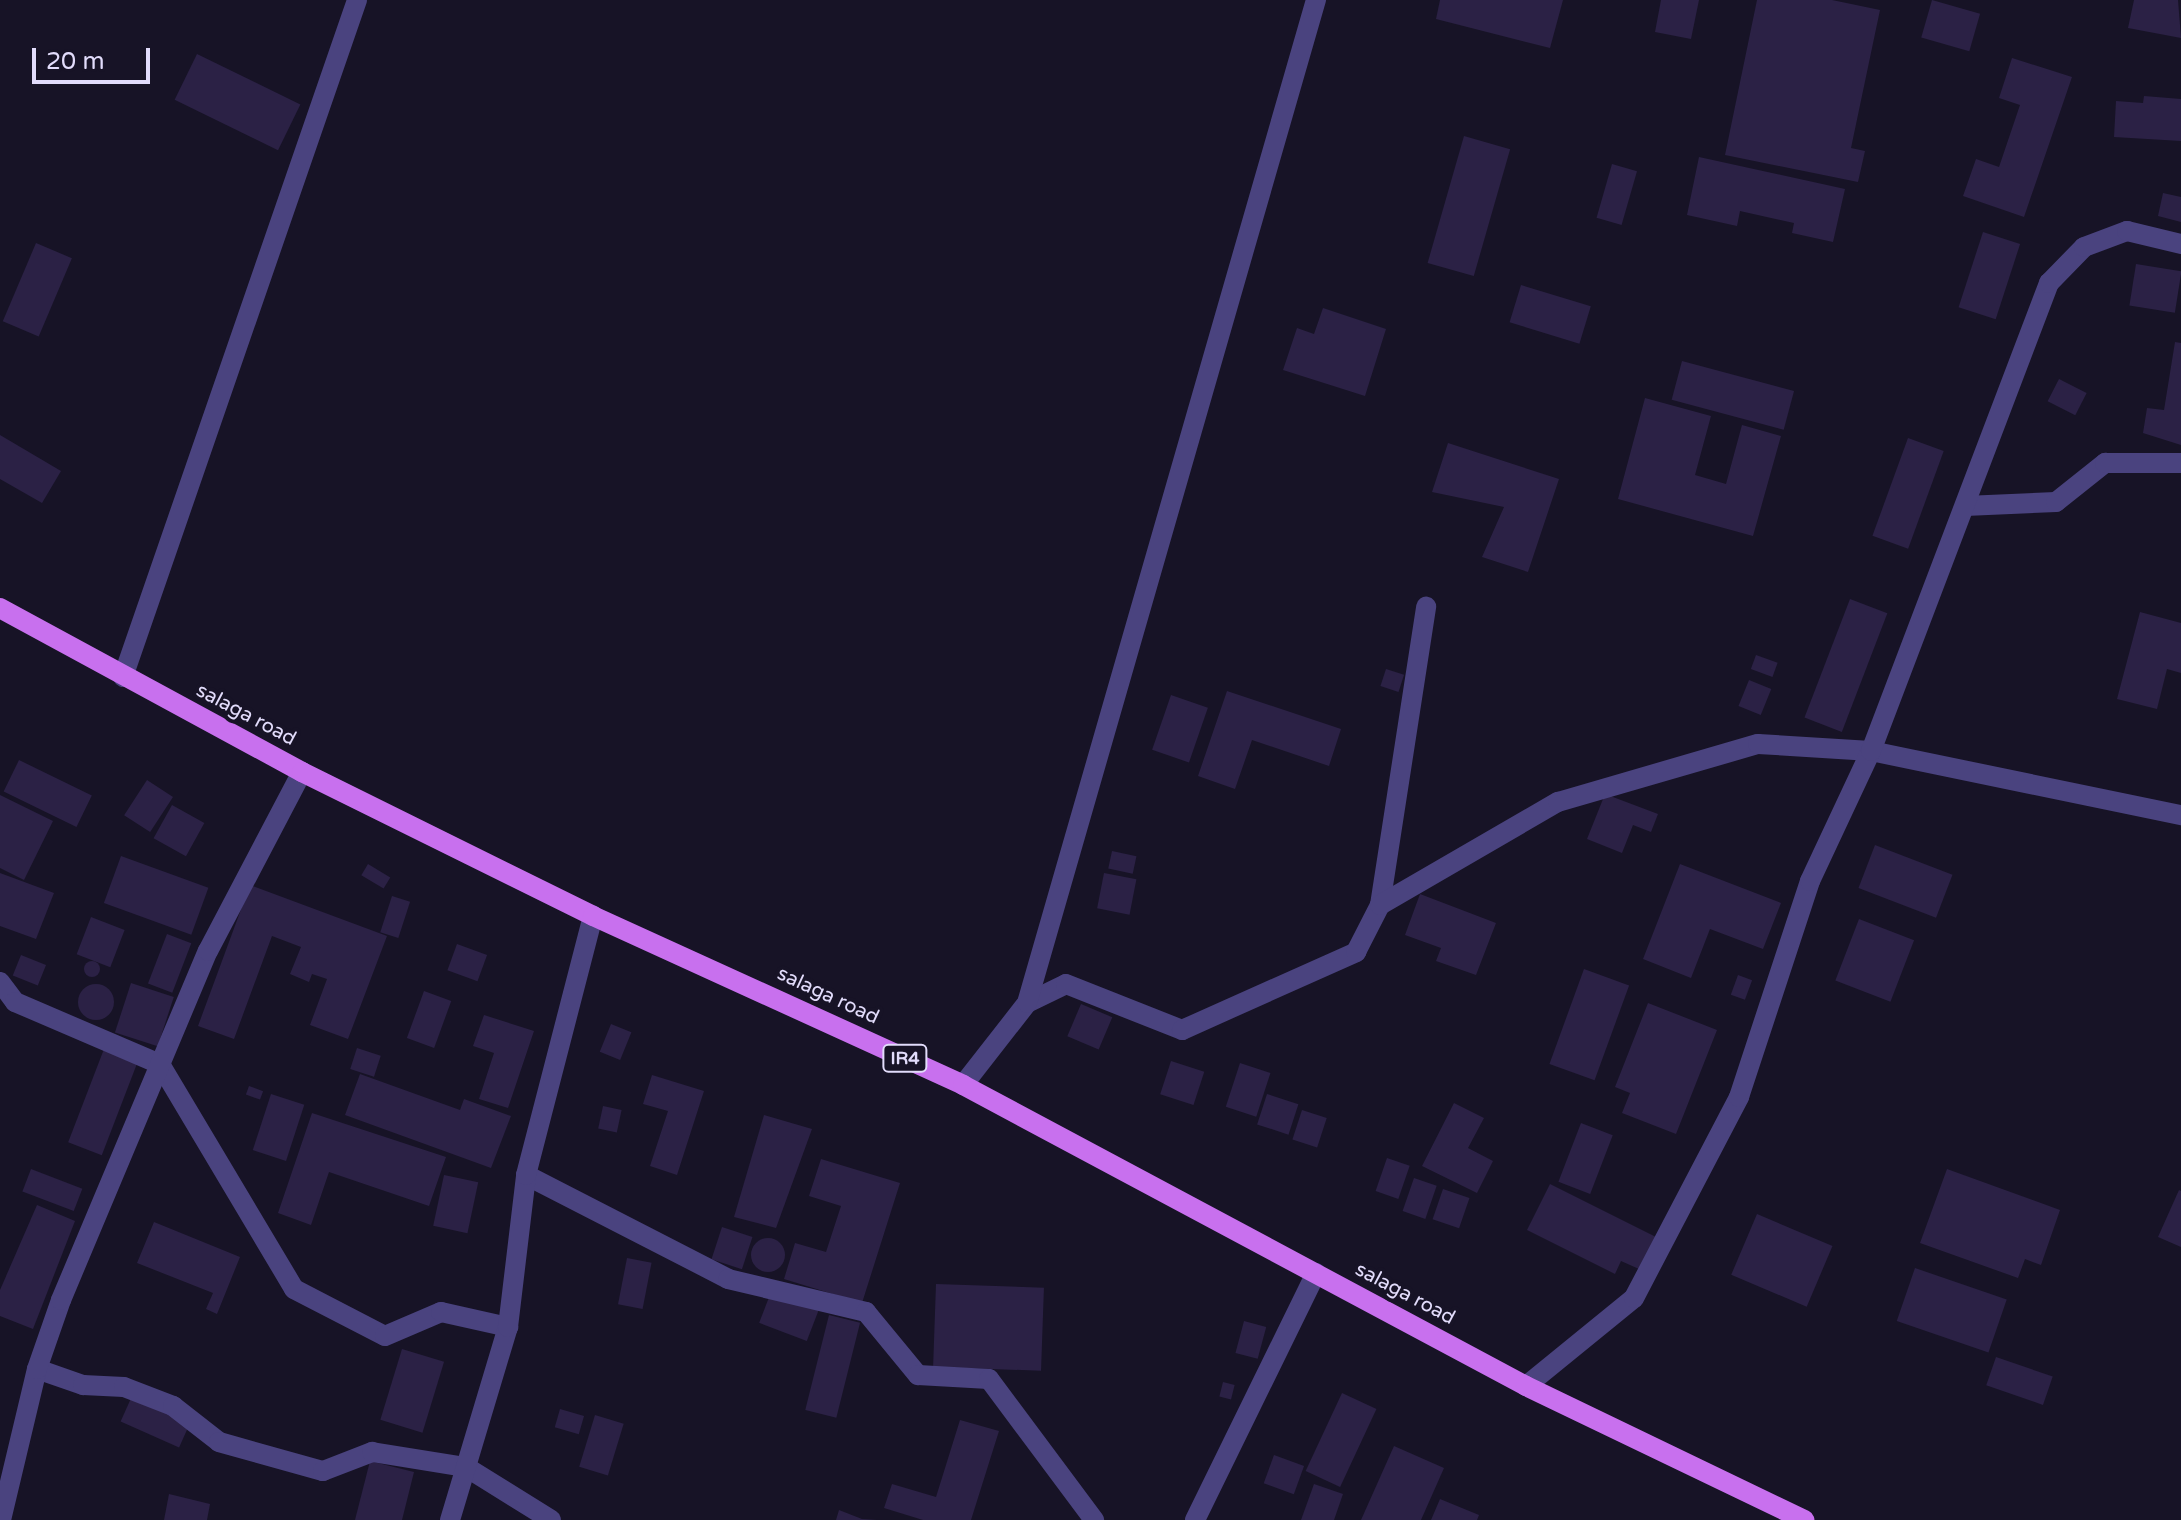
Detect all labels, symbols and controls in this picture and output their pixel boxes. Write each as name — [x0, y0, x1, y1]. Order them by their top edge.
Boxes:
scale bar — [36, 32, 154, 82]
text: 20 m — [46, 47, 104, 76]
street label: salaga road — [192, 679, 300, 751]
street label: salaga road — [773, 962, 883, 1030]
road number: IR4 — [881, 1044, 929, 1072]
street label: salaga road — [1351, 1258, 1459, 1330]

